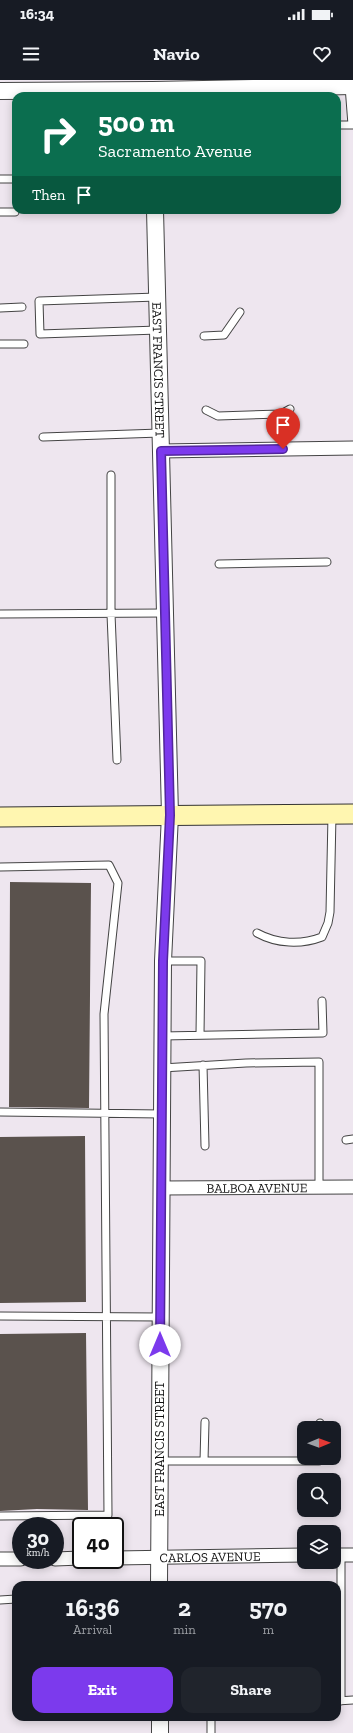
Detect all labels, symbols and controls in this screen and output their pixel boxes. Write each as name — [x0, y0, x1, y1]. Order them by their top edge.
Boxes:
text: 16:34 — [20, 5, 54, 23]
icon: menu — [20, 43, 42, 65]
text: Navio — [153, 43, 200, 65]
icon: heart — [311, 43, 333, 65]
text: 500 m — [98, 106, 175, 139]
icon: right — [32, 108, 84, 160]
text: Sacramento Avenue — [98, 140, 252, 162]
icon: arrive — [73, 184, 95, 206]
text: Then — [32, 186, 65, 204]
street label: EAST FRANCIS STREET — [150, 302, 168, 438]
pin — [266, 408, 300, 449]
icon: arrive — [272, 414, 294, 436]
street label: BALBOA AVENUE — [207, 1180, 308, 1195]
position arrow — [139, 1324, 181, 1366]
street label: EAST FRANCIS STREET — [152, 1381, 167, 1517]
north arrow — [297, 1421, 341, 1465]
map controls — [297, 1421, 341, 1569]
button: search — [297, 1473, 341, 1517]
speed limit sign: 40 — [72, 1517, 124, 1569]
button: layers — [297, 1525, 341, 1569]
text: 30 — [27, 1526, 49, 1550]
text: km/h — [27, 1547, 49, 1559]
street label: CARLOS AVENUE — [159, 1548, 261, 1565]
text: 16:36 — [66, 1593, 120, 1622]
text: 2 — [178, 1593, 191, 1622]
text: 570 — [249, 1593, 287, 1622]
text: Arrival — [73, 1622, 112, 1637]
text: min — [173, 1622, 196, 1637]
text: m — [263, 1622, 274, 1637]
button: Exit — [32, 1667, 173, 1713]
button: Share — [181, 1667, 321, 1713]

